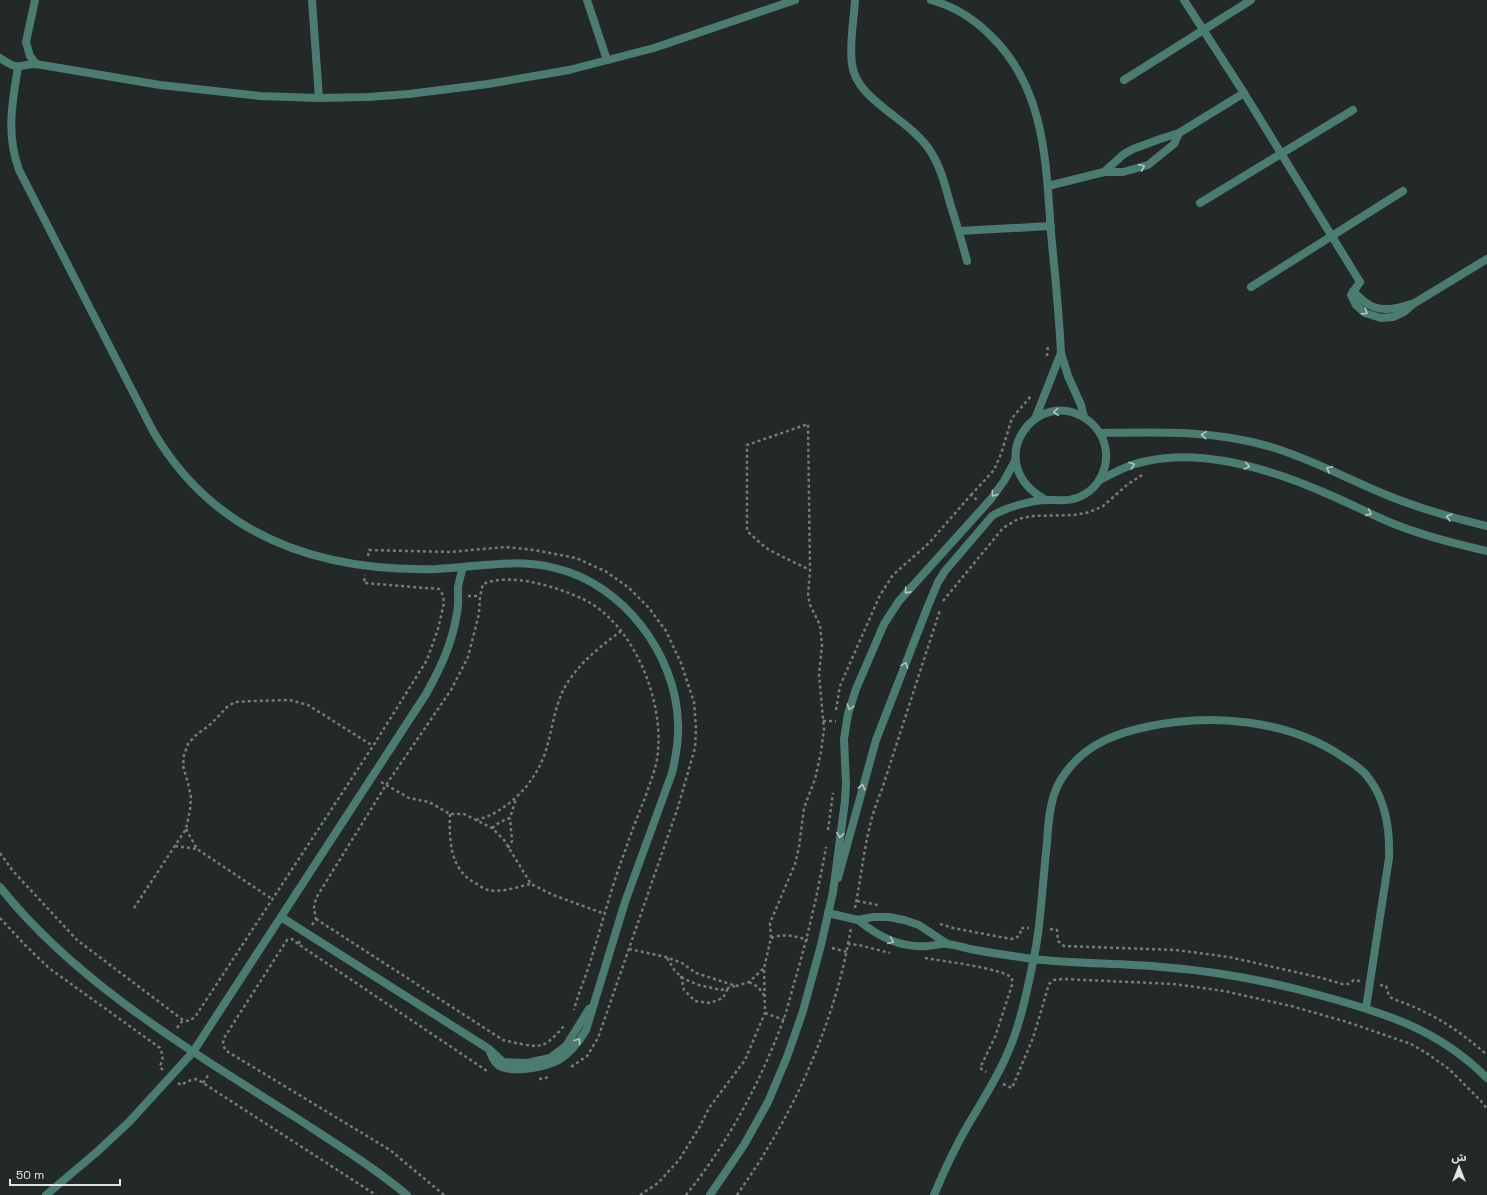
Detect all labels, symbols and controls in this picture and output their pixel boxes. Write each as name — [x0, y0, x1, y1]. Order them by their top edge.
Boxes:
one-way arrow — [1139, 163, 1146, 171]
one-way arrow — [1361, 308, 1368, 315]
one-way arrow — [1053, 407, 1060, 416]
one-way arrow — [1201, 430, 1207, 439]
one-way arrow — [1129, 461, 1136, 470]
one-way arrow — [1244, 462, 1251, 470]
one-way arrow — [1325, 466, 1333, 474]
one-way arrow — [991, 490, 999, 497]
one-way arrow — [1364, 508, 1372, 516]
one-way arrow — [1446, 513, 1453, 522]
one-way arrow — [905, 586, 912, 593]
one-way arrow — [900, 661, 908, 668]
one-way arrow — [846, 703, 855, 710]
one-way arrow — [858, 784, 866, 791]
one-way arrow — [836, 832, 845, 838]
one-way arrow — [887, 936, 894, 944]
one-way arrow — [574, 1039, 581, 1046]
north arrow — [1439, 1147, 1479, 1187]
text: ش — [1451, 1150, 1467, 1164]
scale bar — [10, 1161, 120, 1187]
text: 50 m — [16, 1167, 44, 1183]

